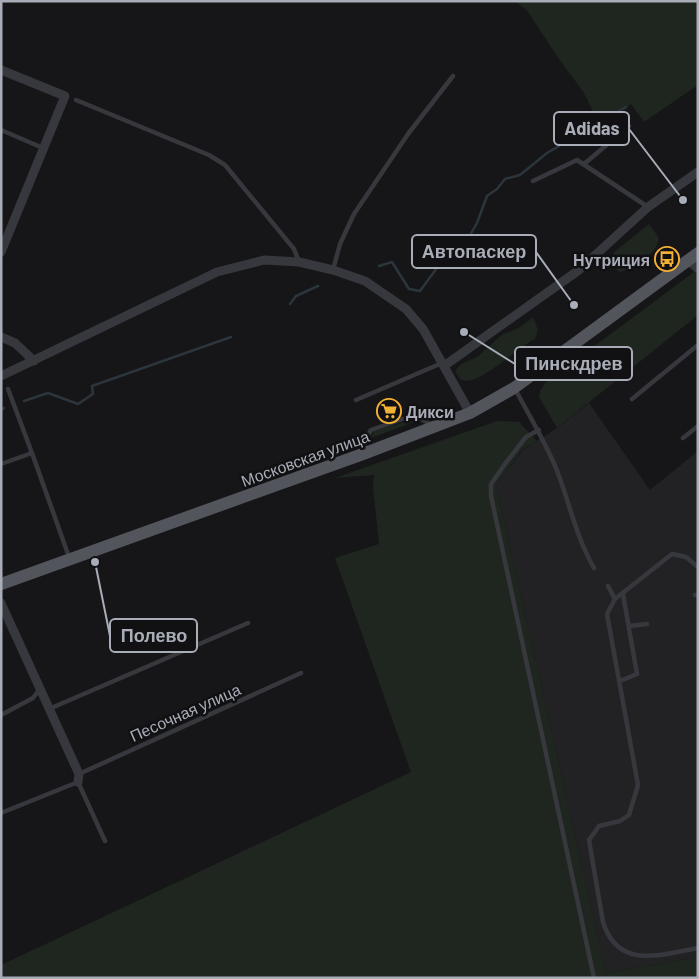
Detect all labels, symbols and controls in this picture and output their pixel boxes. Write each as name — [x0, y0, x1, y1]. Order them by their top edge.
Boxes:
callout: Adidas — [554, 112, 629, 145]
text: Adidas — [564, 117, 620, 139]
callout: Автопаскер — [412, 235, 536, 268]
text: Автопаскер — [422, 240, 526, 262]
bus stop icon: Нутриция — [654, 246, 680, 272]
place label: Нутриция — [573, 250, 650, 269]
callout: Пинскдрев — [515, 347, 632, 380]
text: Пинскдрев — [525, 352, 623, 374]
supermarket icon: Дикси — [376, 398, 402, 424]
place label: Дикси — [406, 402, 454, 421]
street label: Московская улица — [238, 426, 372, 490]
callout: Полево — [110, 619, 197, 652]
text: Полево — [121, 624, 187, 646]
street label: Песочная улица — [127, 679, 243, 745]

